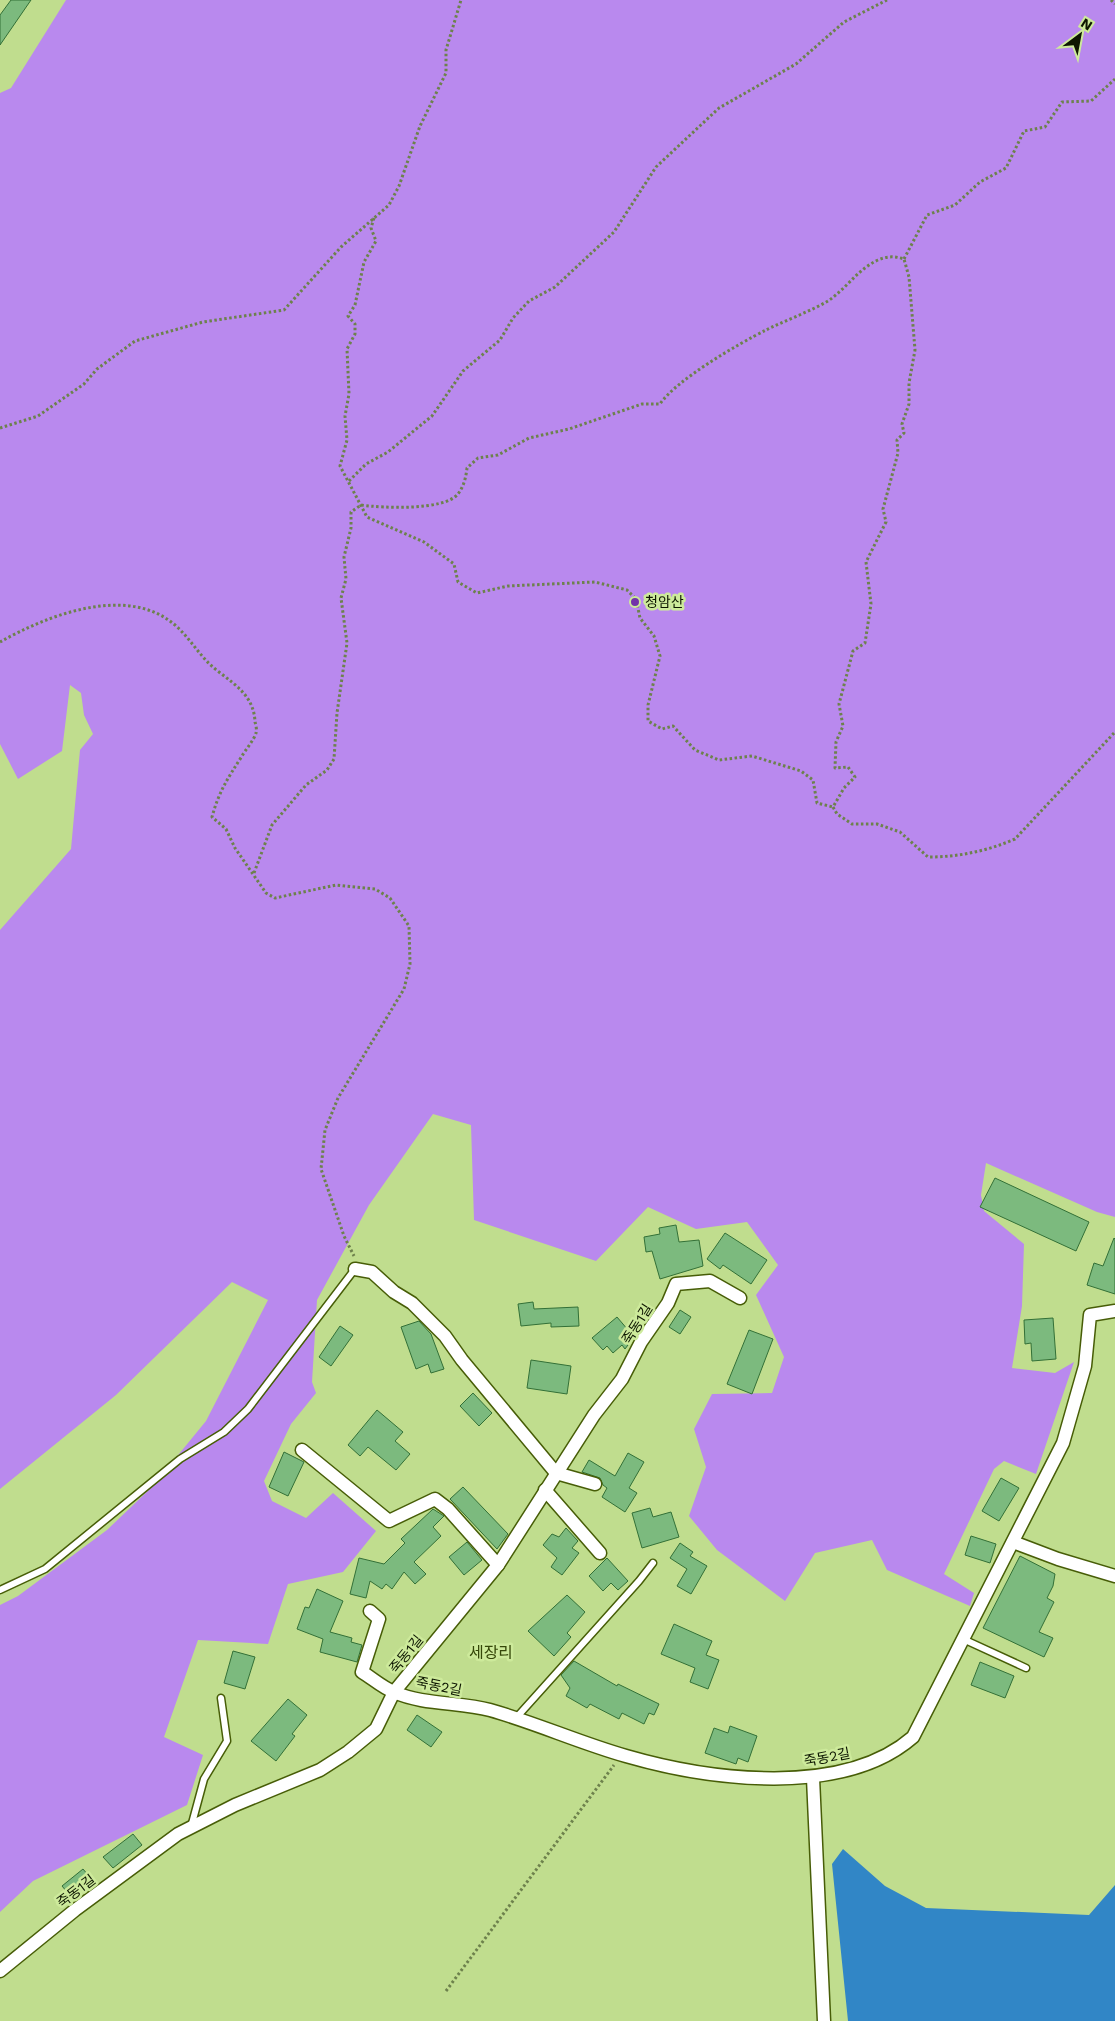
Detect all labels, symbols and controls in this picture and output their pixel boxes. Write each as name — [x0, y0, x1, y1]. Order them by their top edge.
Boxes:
north arrow — [1055, 10, 1105, 60]
text: N — [1078, 14, 1096, 34]
place label: 청암산 — [645, 594, 684, 610]
marker: 청암산 — [629, 596, 641, 608]
street label: 죽동1길 — [619, 1301, 655, 1347]
street label: 죽동1길 — [386, 1632, 426, 1676]
district label: 세장리 — [469, 1643, 513, 1662]
street label: 죽동2길 — [414, 1674, 464, 1698]
street label: 죽동2길 — [802, 1745, 852, 1769]
street label: 죽동1길 — [54, 1871, 98, 1911]

